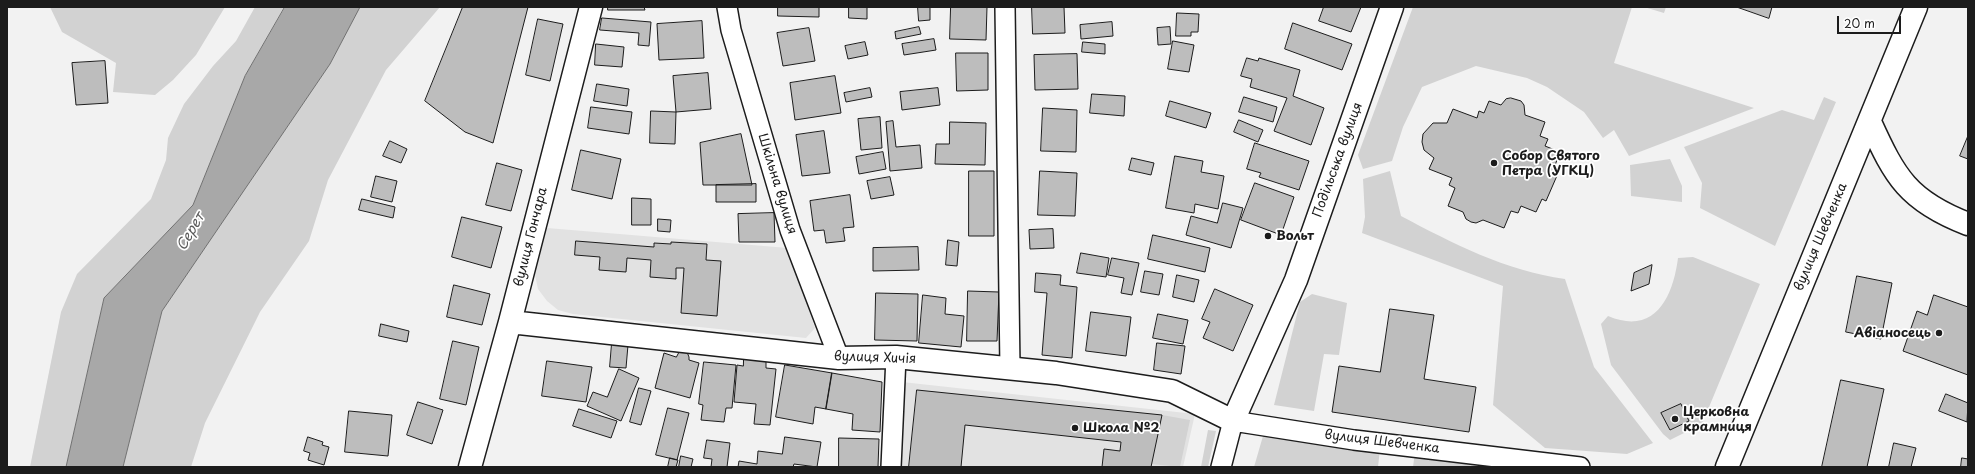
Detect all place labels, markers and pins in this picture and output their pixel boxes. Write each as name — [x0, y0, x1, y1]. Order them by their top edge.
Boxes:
place label: Собор Святого Петра (УГКЦ) — [1502, 148, 1600, 179]
marker: Собор Святого Петра (УГКЦ) — [1489, 158, 1499, 168]
place label: Вольт — [1276, 228, 1314, 244]
marker: Вольт — [1263, 231, 1273, 241]
place label: Авіаносець — [1854, 325, 1931, 341]
marker: Авіаносець — [1934, 328, 1944, 338]
place label: Церковна крамниця — [1683, 404, 1752, 435]
marker: Церковна крамниця — [1670, 414, 1680, 424]
place label: Школа №2 — [1083, 420, 1160, 436]
marker: Школа №2 — [1070, 423, 1080, 433]

